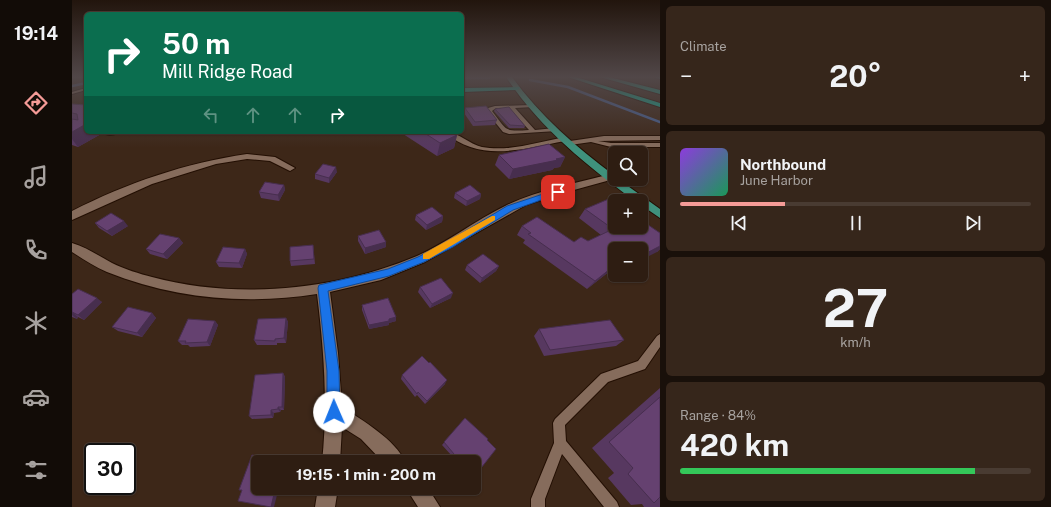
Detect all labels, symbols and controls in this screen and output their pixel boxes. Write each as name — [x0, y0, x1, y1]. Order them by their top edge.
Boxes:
text: 19:14 — [14, 23, 58, 44]
text: 50 m — [162, 27, 230, 60]
icon: right — [96, 28, 148, 80]
text: Climate — [680, 39, 727, 54]
text: 20° — [829, 58, 882, 94]
text: Mill Ridge Road — [162, 61, 293, 82]
text: − — [680, 63, 692, 89]
text: + — [1019, 63, 1031, 89]
icon: directions — [22, 89, 50, 117]
icon: left — [200, 104, 222, 126]
icon: ahead — [242, 104, 264, 126]
icon: ahead — [284, 104, 306, 126]
icon: right — [326, 104, 348, 126]
map controls — [608, 146, 648, 282]
button: search — [608, 146, 648, 186]
text: Northbound — [740, 156, 826, 173]
icon: music — [22, 163, 50, 191]
text: June Harbor — [740, 173, 813, 188]
pin — [541, 175, 575, 209]
icon: arrive — [547, 181, 569, 203]
button: + — [608, 194, 648, 234]
icon: previous — [728, 212, 750, 234]
icon: pause — [845, 212, 867, 234]
icon: next — [962, 212, 984, 234]
icon: phone — [22, 236, 50, 264]
button: − — [608, 242, 648, 282]
text: 27 — [823, 278, 888, 339]
icon: climate — [22, 309, 50, 337]
text: km/h — [840, 335, 871, 350]
icon: car — [22, 383, 50, 411]
position arrow — [313, 391, 355, 433]
text: Range · 84% — [680, 408, 756, 423]
text: 420 km — [680, 427, 789, 463]
speed limit sign: 30 — [84, 443, 136, 495]
icon: filters — [22, 456, 50, 484]
text: 19:15 · 1 min · 200 m — [296, 466, 436, 483]

